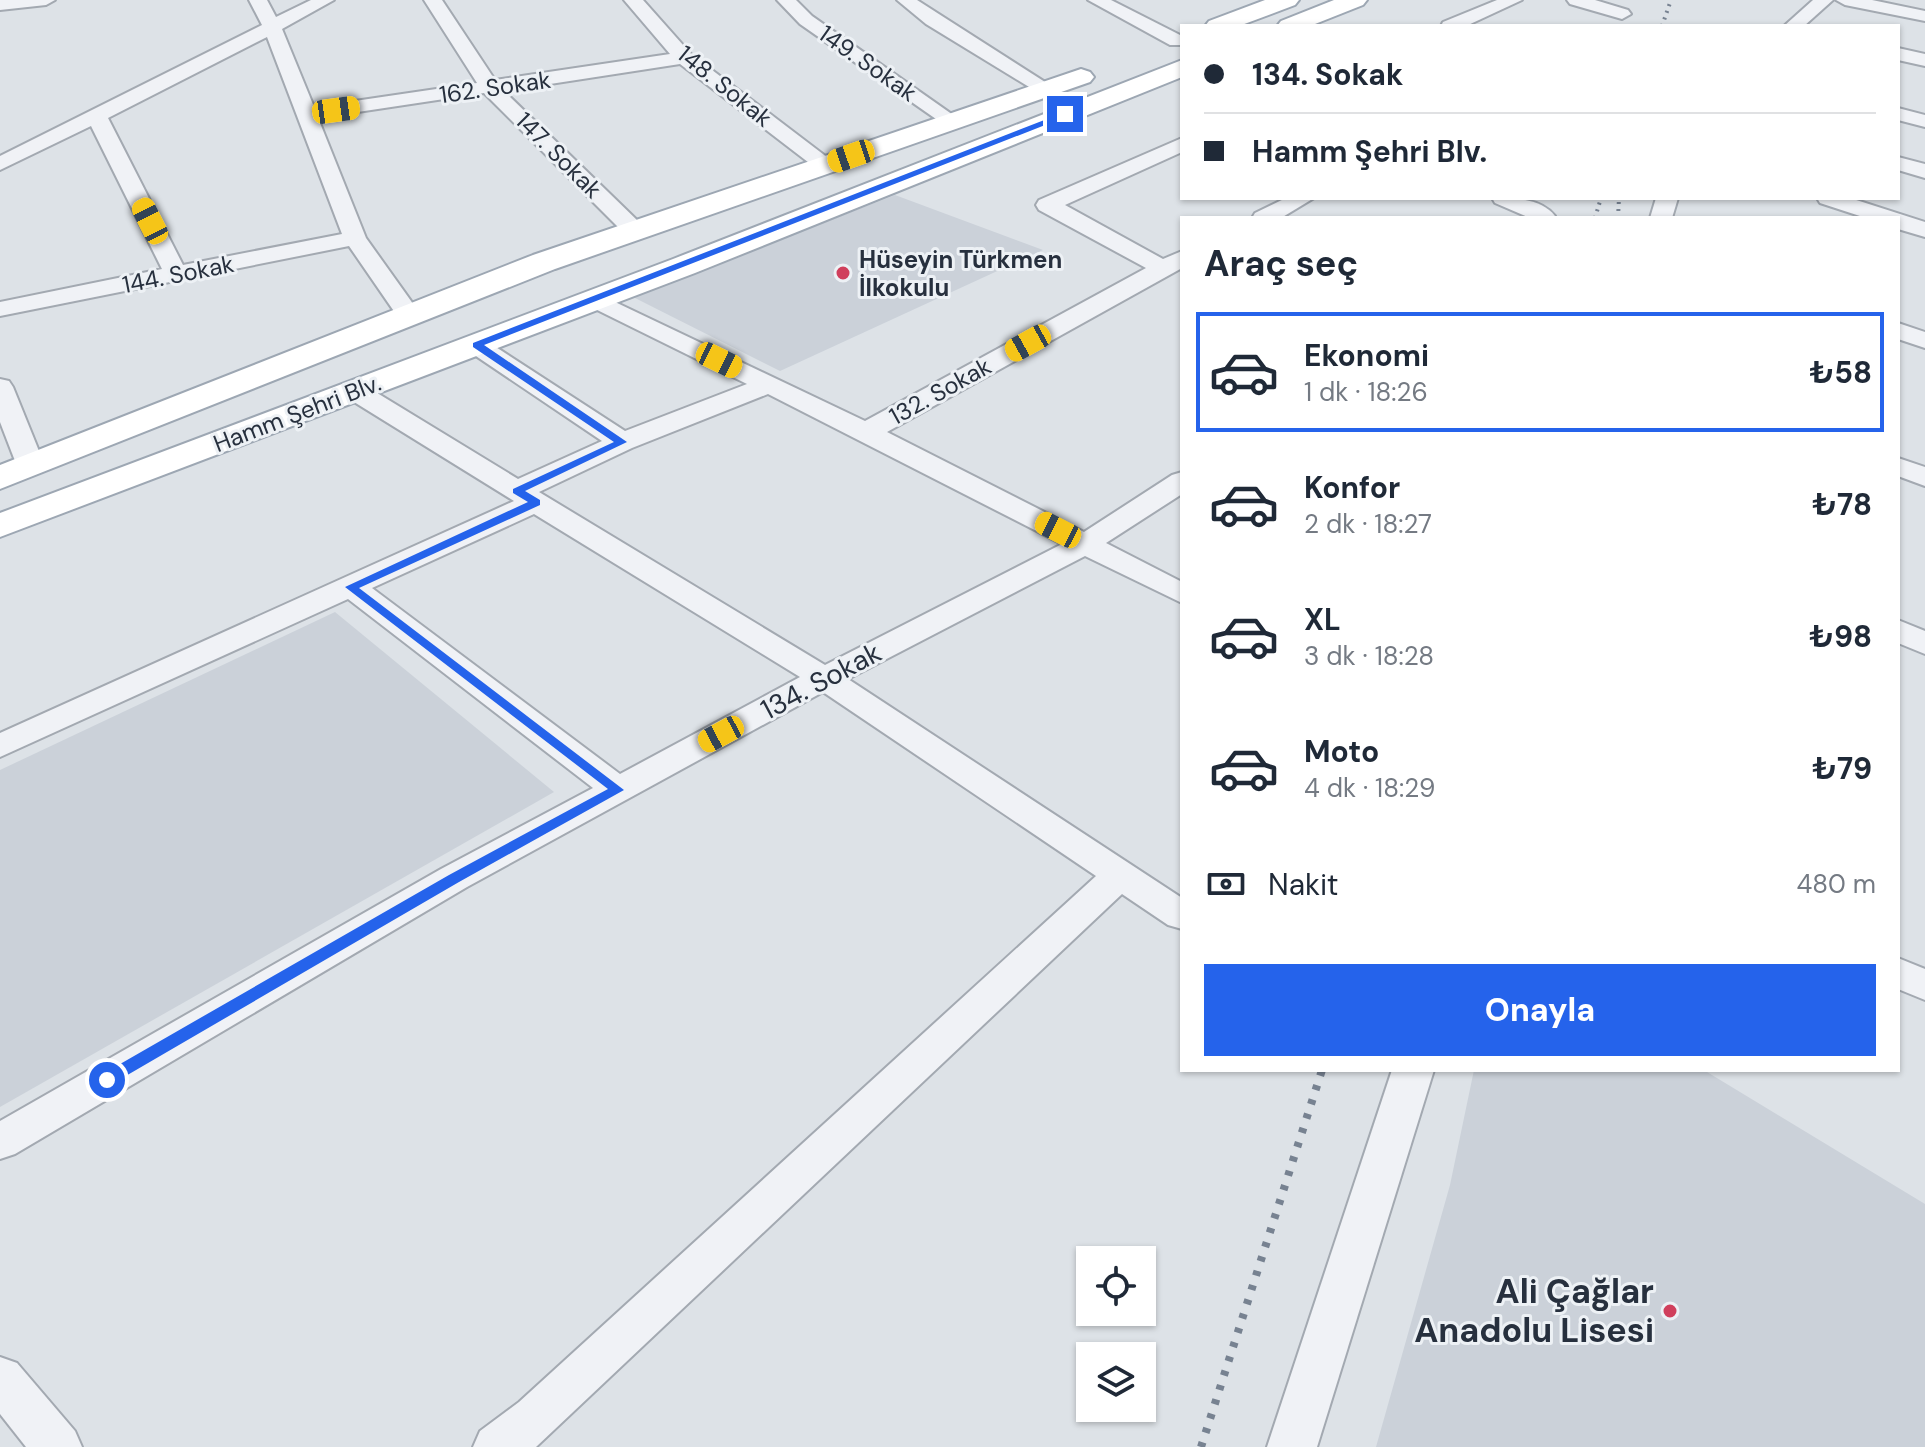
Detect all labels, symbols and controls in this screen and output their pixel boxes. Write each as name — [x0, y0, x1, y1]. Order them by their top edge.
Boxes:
street label: 149. Sokak — [813, 18, 923, 108]
street label: 148. Sokak — [671, 38, 779, 134]
text: 134. Sokak — [1252, 55, 1403, 94]
street label: 162. Sokak — [437, 64, 553, 110]
car — [311, 95, 361, 125]
route end — [1047, 96, 1083, 132]
street label: 147. Sokak — [509, 105, 609, 205]
text: Hamm Şehri Blv. — [1252, 132, 1487, 171]
car — [824, 137, 878, 175]
car — [128, 194, 172, 248]
text: Araç seç — [1204, 240, 1358, 287]
place label: Hüseyin Türkmen İlkokulu — [859, 244, 1062, 303]
street label: 144. Sokak — [120, 248, 236, 300]
marker: Hüseyin Türkmen İlkokulu — [834, 264, 852, 282]
car — [1001, 321, 1055, 365]
icon: car — [1208, 336, 1280, 408]
text: Ekonomi — [1304, 336, 1429, 375]
car — [692, 339, 746, 381]
street label: 132. Sokak — [884, 350, 996, 432]
text: ₺58 — [1809, 353, 1872, 392]
street label: Hamm Şehri Blv. — [209, 367, 385, 459]
text: 1 dk · 18:26 — [1304, 375, 1428, 409]
icon: car — [1208, 468, 1280, 540]
text: Konfor — [1304, 468, 1400, 507]
text: ₺78 — [1812, 485, 1872, 524]
text: 2 dk · 18:27 — [1304, 507, 1432, 541]
car — [1031, 508, 1085, 552]
icon: car — [1208, 600, 1280, 672]
text: XL — [1304, 600, 1341, 639]
text: ₺98 — [1809, 617, 1872, 656]
street label: 134. Sokak — [754, 634, 888, 728]
text: 3 dk · 18:28 — [1304, 639, 1434, 673]
car — [694, 712, 748, 756]
icon: car — [1208, 732, 1280, 804]
text: Moto — [1304, 732, 1379, 771]
text: ₺79 — [1812, 749, 1872, 788]
text: 4 dk · 18:29 — [1304, 771, 1435, 805]
icon: cash — [1204, 862, 1248, 906]
text: Nakit — [1268, 865, 1339, 904]
text: 480 m — [1797, 867, 1876, 901]
button: Onayla — [1204, 964, 1876, 1056]
route start — [89, 1062, 125, 1098]
map controls — [1076, 1246, 1156, 1422]
button: locate — [1076, 1246, 1156, 1326]
place label: Ali Çağlar Anadolu Lisesi — [1414, 1269, 1654, 1353]
marker: Ali Çağlar Anadolu Lisesi — [1661, 1302, 1679, 1320]
button: layers — [1076, 1342, 1156, 1422]

